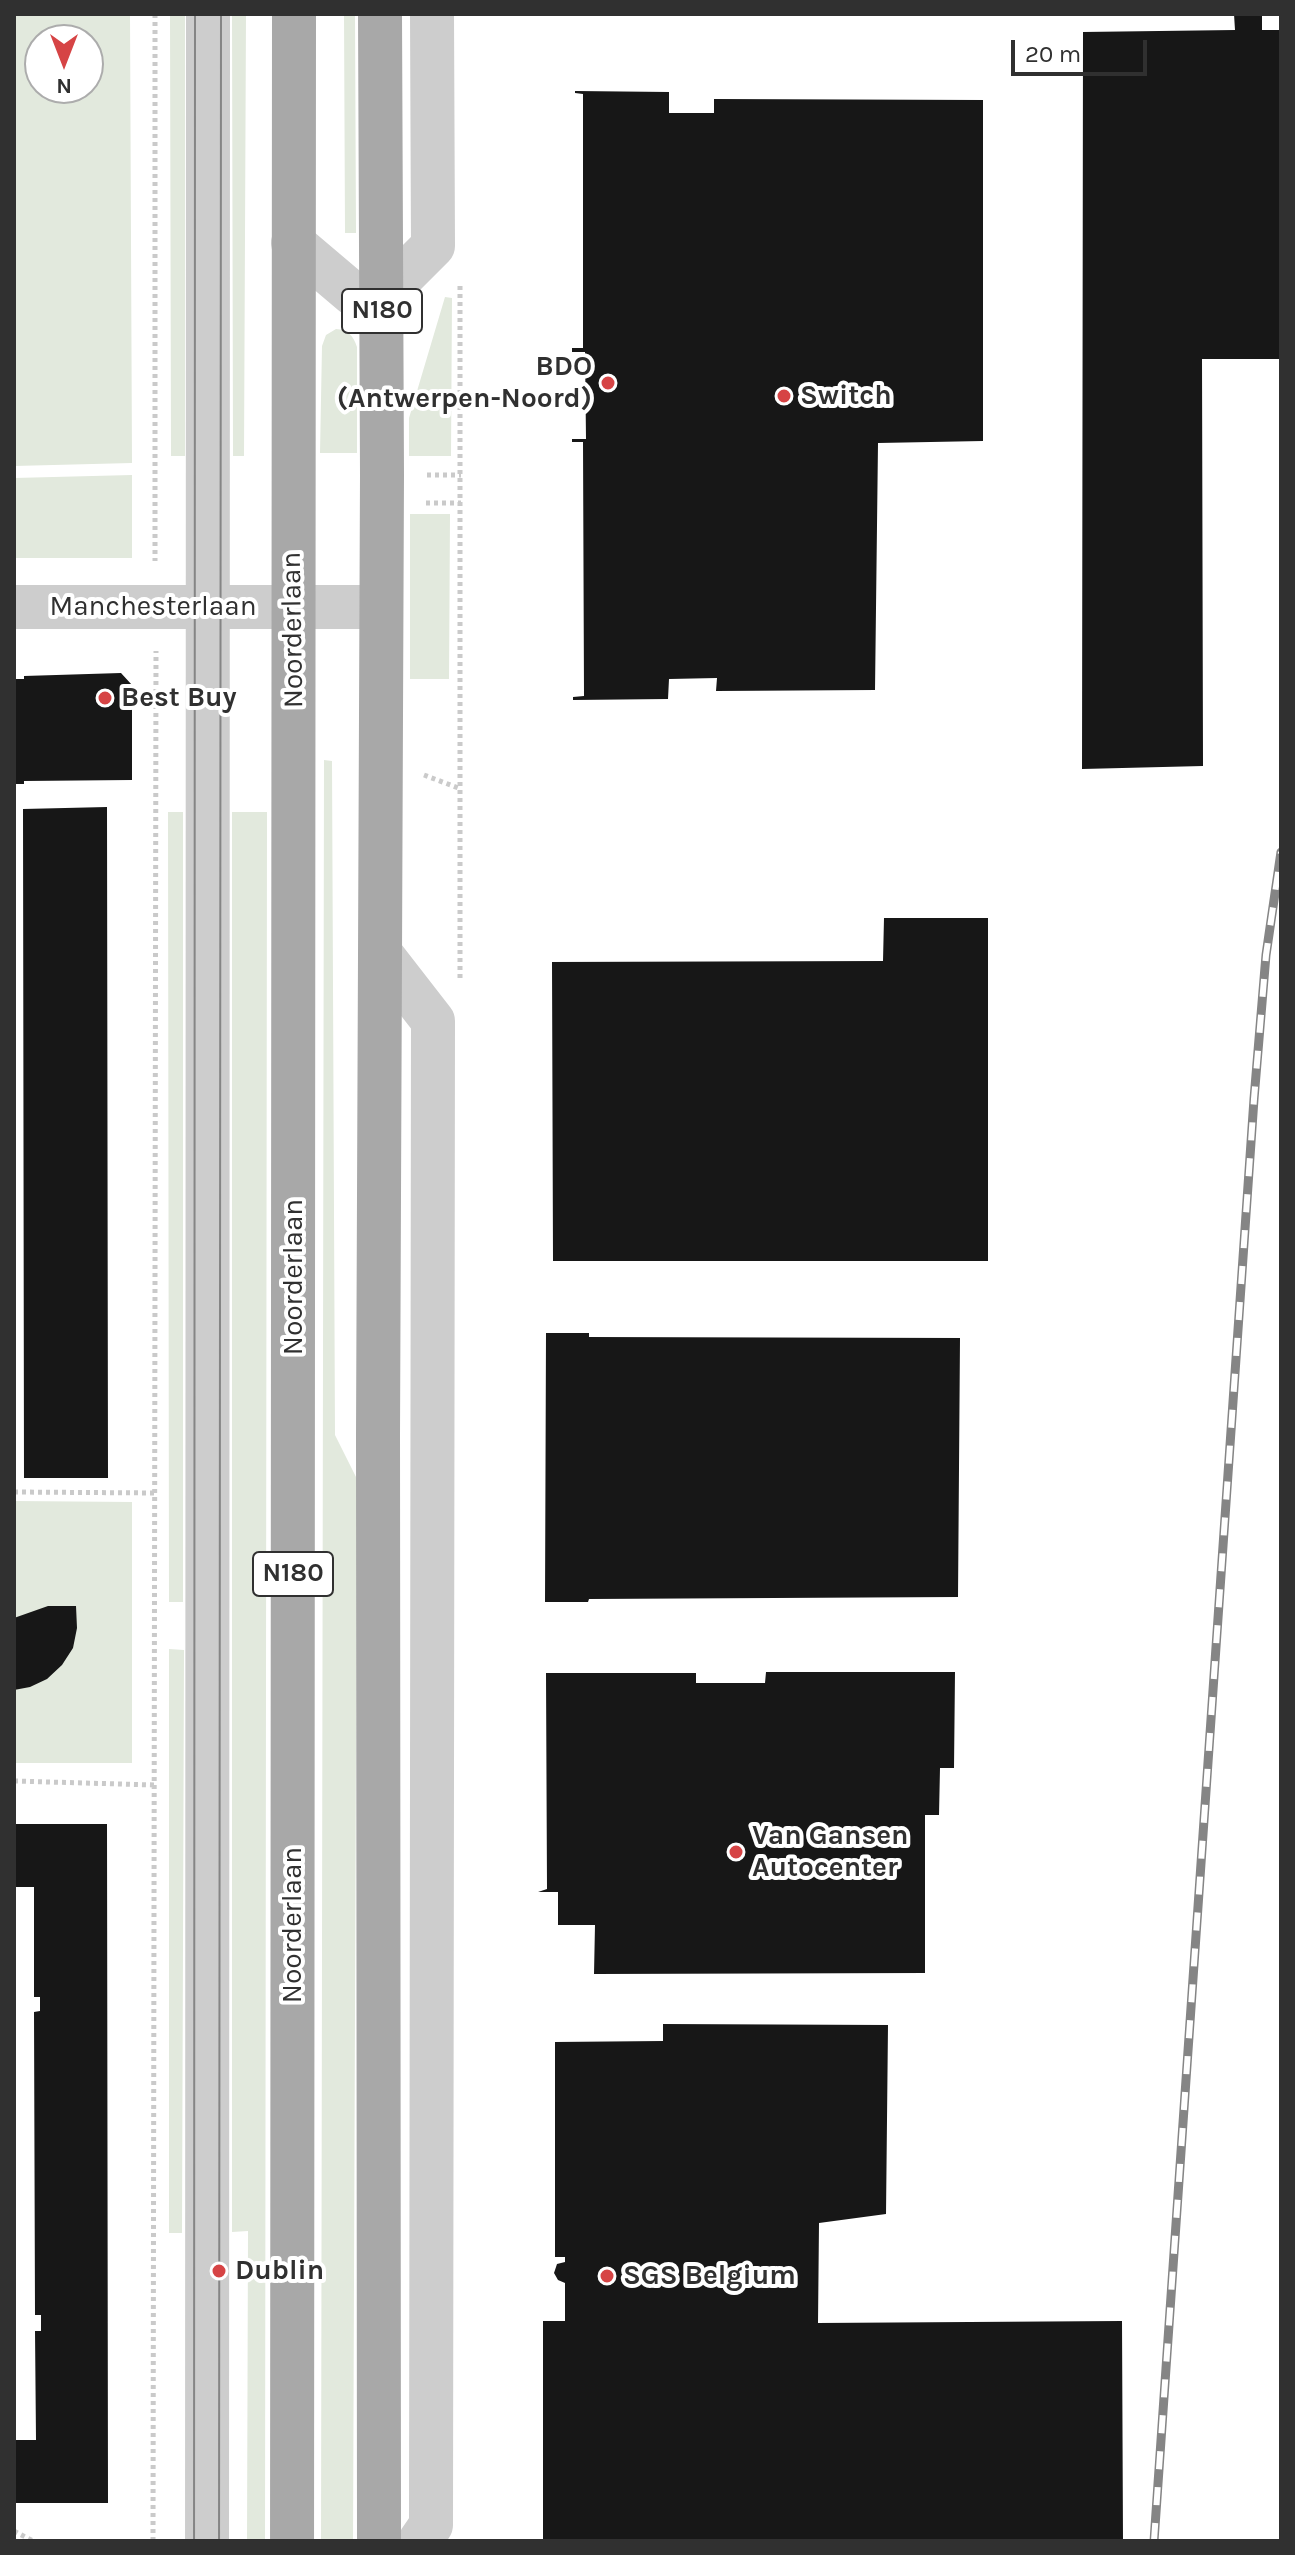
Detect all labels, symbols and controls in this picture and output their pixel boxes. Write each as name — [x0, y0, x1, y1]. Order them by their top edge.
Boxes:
north arrow — [24, 24, 104, 104]
scale bar — [1015, 24, 1151, 74]
text: 20 m — [1025, 40, 1081, 68]
text: N — [56, 73, 72, 99]
road number: N180 — [342, 289, 422, 333]
place label: BDO (Antwerpen-Noord) — [337, 350, 592, 416]
marker: BDO (Antwerpen-Noord) — [599, 374, 617, 392]
place label: Switch — [800, 379, 892, 413]
marker: Switch — [775, 387, 793, 405]
street label: Noorderlaan — [275, 551, 311, 709]
street label: Manchesterlaan — [49, 590, 257, 624]
place label: Best Buy — [121, 681, 237, 715]
marker: Best Buy — [96, 689, 114, 707]
street label: Noorderlaan — [277, 1199, 311, 1355]
road number: N180 — [253, 1552, 333, 1596]
place label: Van Gansen Autocenter — [752, 1819, 908, 1885]
marker: Van Gansen Autocenter — [727, 1843, 745, 1861]
street label: Noorderlaan — [276, 1847, 310, 2003]
place label: Dublin — [235, 2254, 324, 2288]
place label: SGS Belgium — [623, 2259, 796, 2293]
marker: Dublin — [210, 2262, 228, 2280]
marker: SGS Belgium — [598, 2267, 616, 2285]

